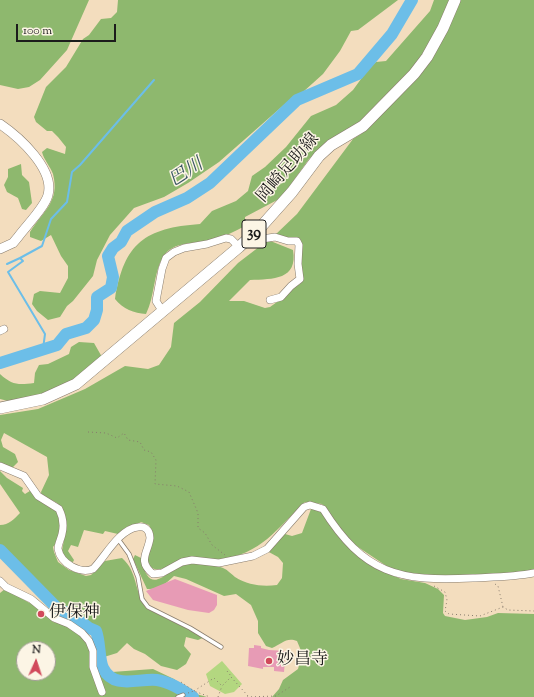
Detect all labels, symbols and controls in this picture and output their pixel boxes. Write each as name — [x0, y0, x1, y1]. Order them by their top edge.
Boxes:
scale bar — [18, 16, 118, 42]
text: 100 m — [23, 22, 52, 40]
street label: 岡崎足助線 — [253, 130, 325, 208]
water label: 巴川 — [166, 155, 208, 193]
road number: 39 — [242, 220, 266, 248]
place label: 伊保神 — [49, 604, 100, 624]
marker: 伊保神 — [36, 609, 46, 619]
north arrow — [16, 641, 56, 681]
text: N — [32, 642, 41, 658]
place label: 妙昌寺 — [277, 651, 328, 671]
marker: 妙昌寺 — [264, 656, 274, 666]

